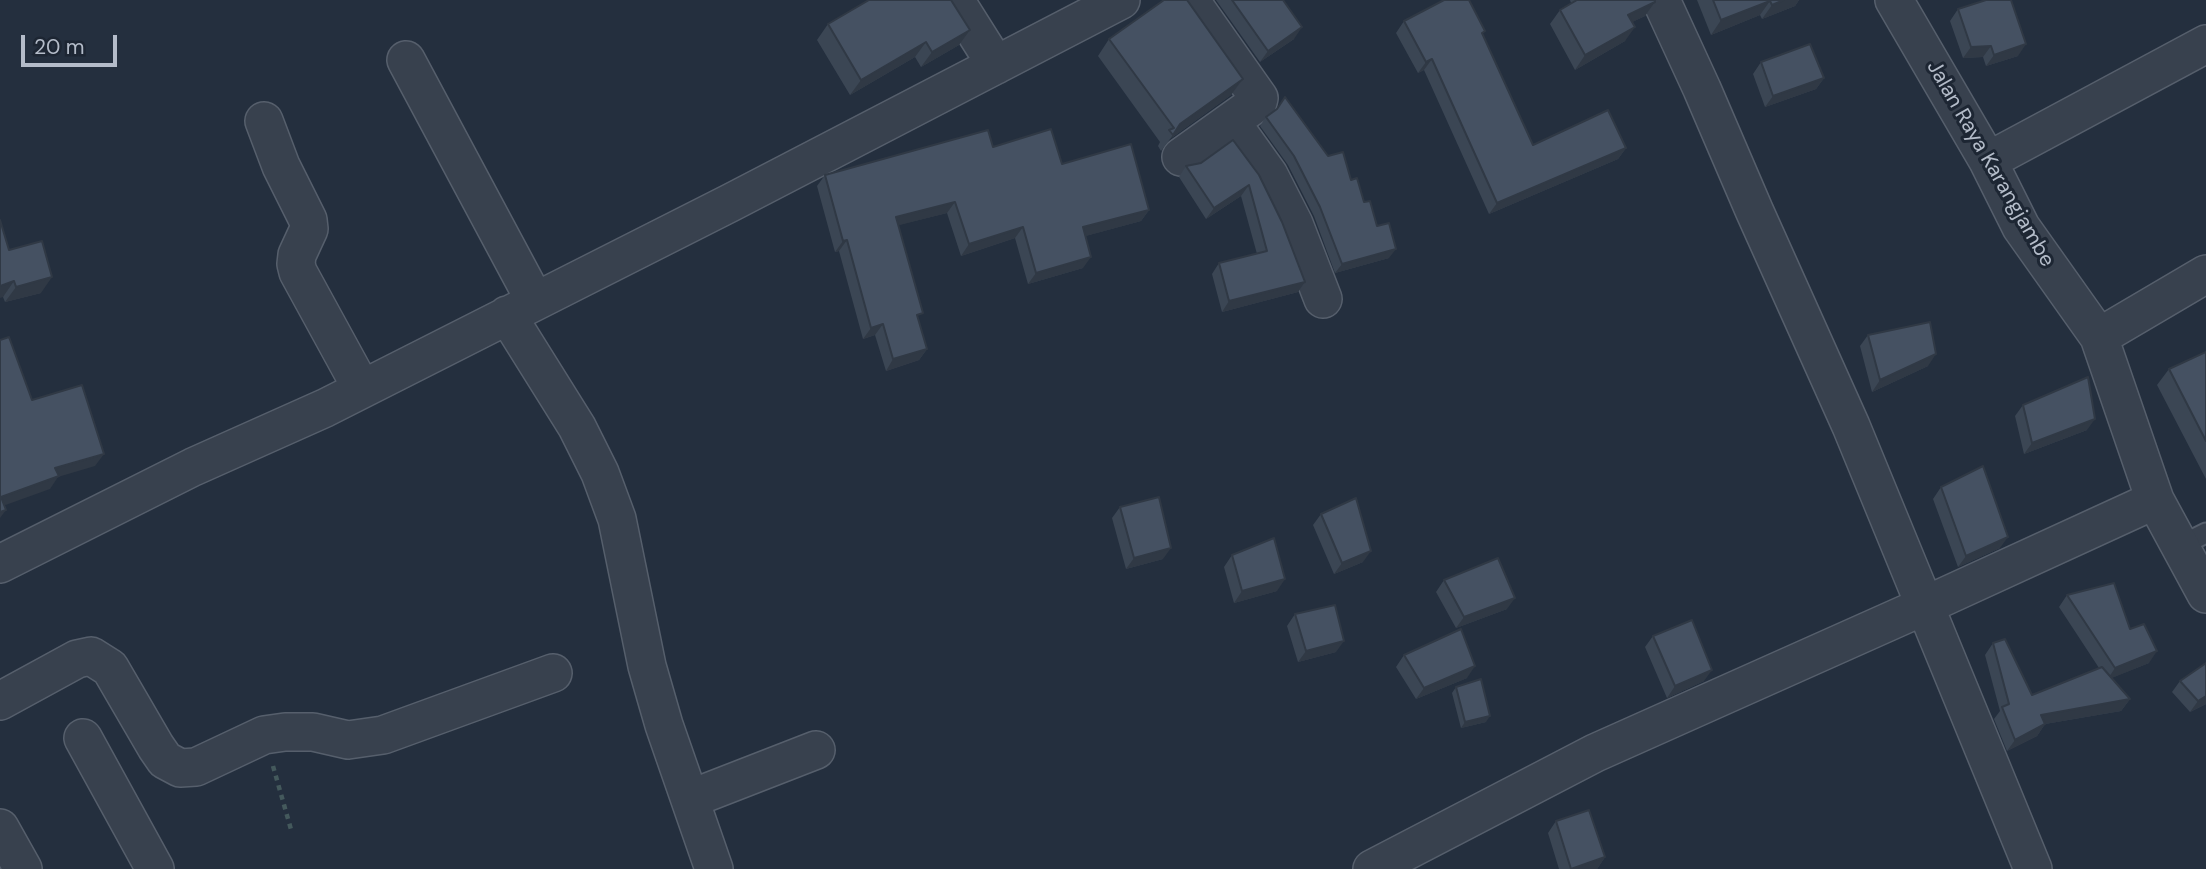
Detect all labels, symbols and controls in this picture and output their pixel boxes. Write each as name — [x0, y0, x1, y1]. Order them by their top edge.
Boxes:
scale bar — [24, 21, 121, 65]
text: 20 m — [34, 33, 85, 61]
street label: Jalan Raya Karangjambe — [1921, 56, 2059, 272]

